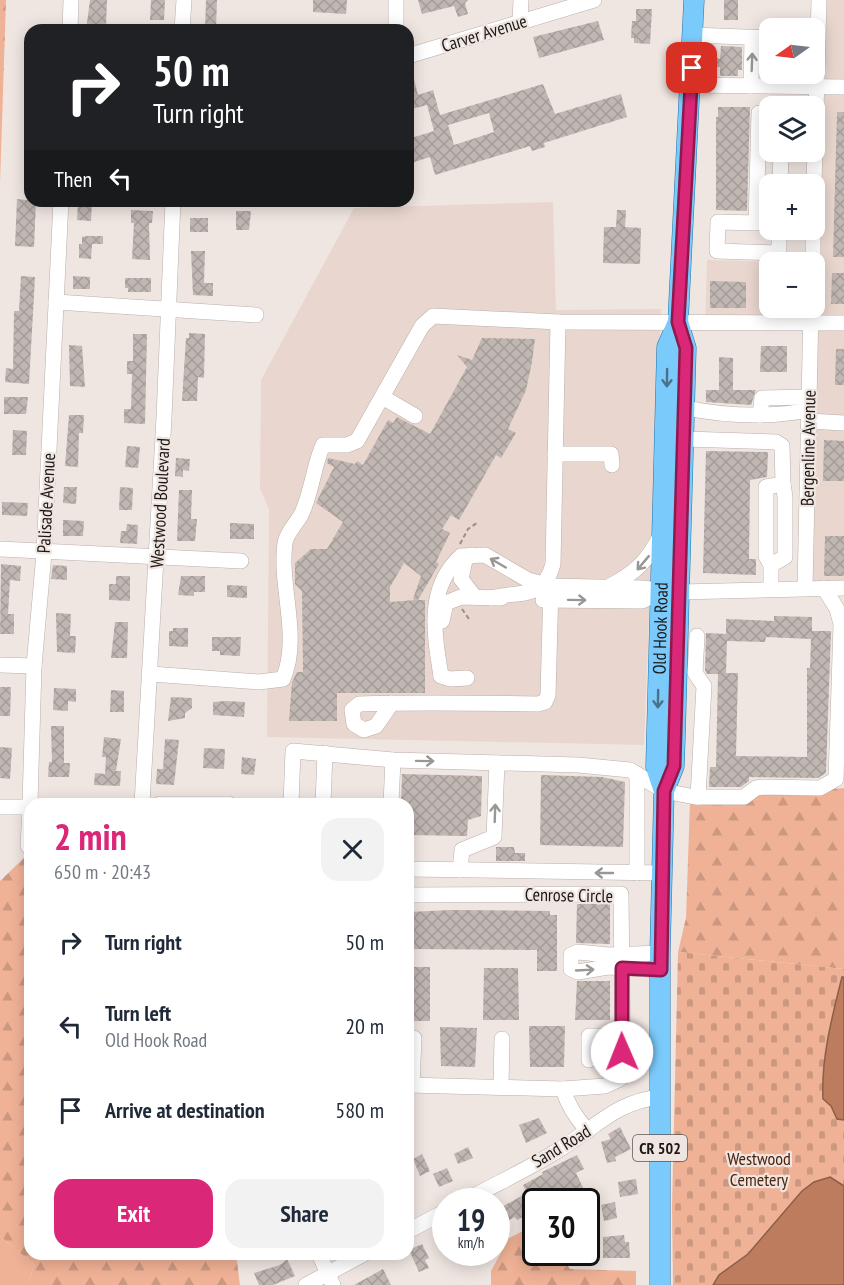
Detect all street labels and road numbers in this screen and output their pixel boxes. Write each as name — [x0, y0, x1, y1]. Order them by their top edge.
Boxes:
street label: Carver Avenue — [438, 9, 530, 57]
street label: Bergenline Avenue — [795, 390, 821, 506]
street label: Westwood Boulevard — [145, 438, 175, 568]
street label: Palisade Avenue — [32, 452, 60, 554]
street label: Old Hook Road — [647, 582, 672, 675]
street label: Cenrose Circle — [525, 883, 613, 907]
street label: Sand Road — [527, 1119, 595, 1173]
road number: CR 502 — [633, 1135, 687, 1161]

